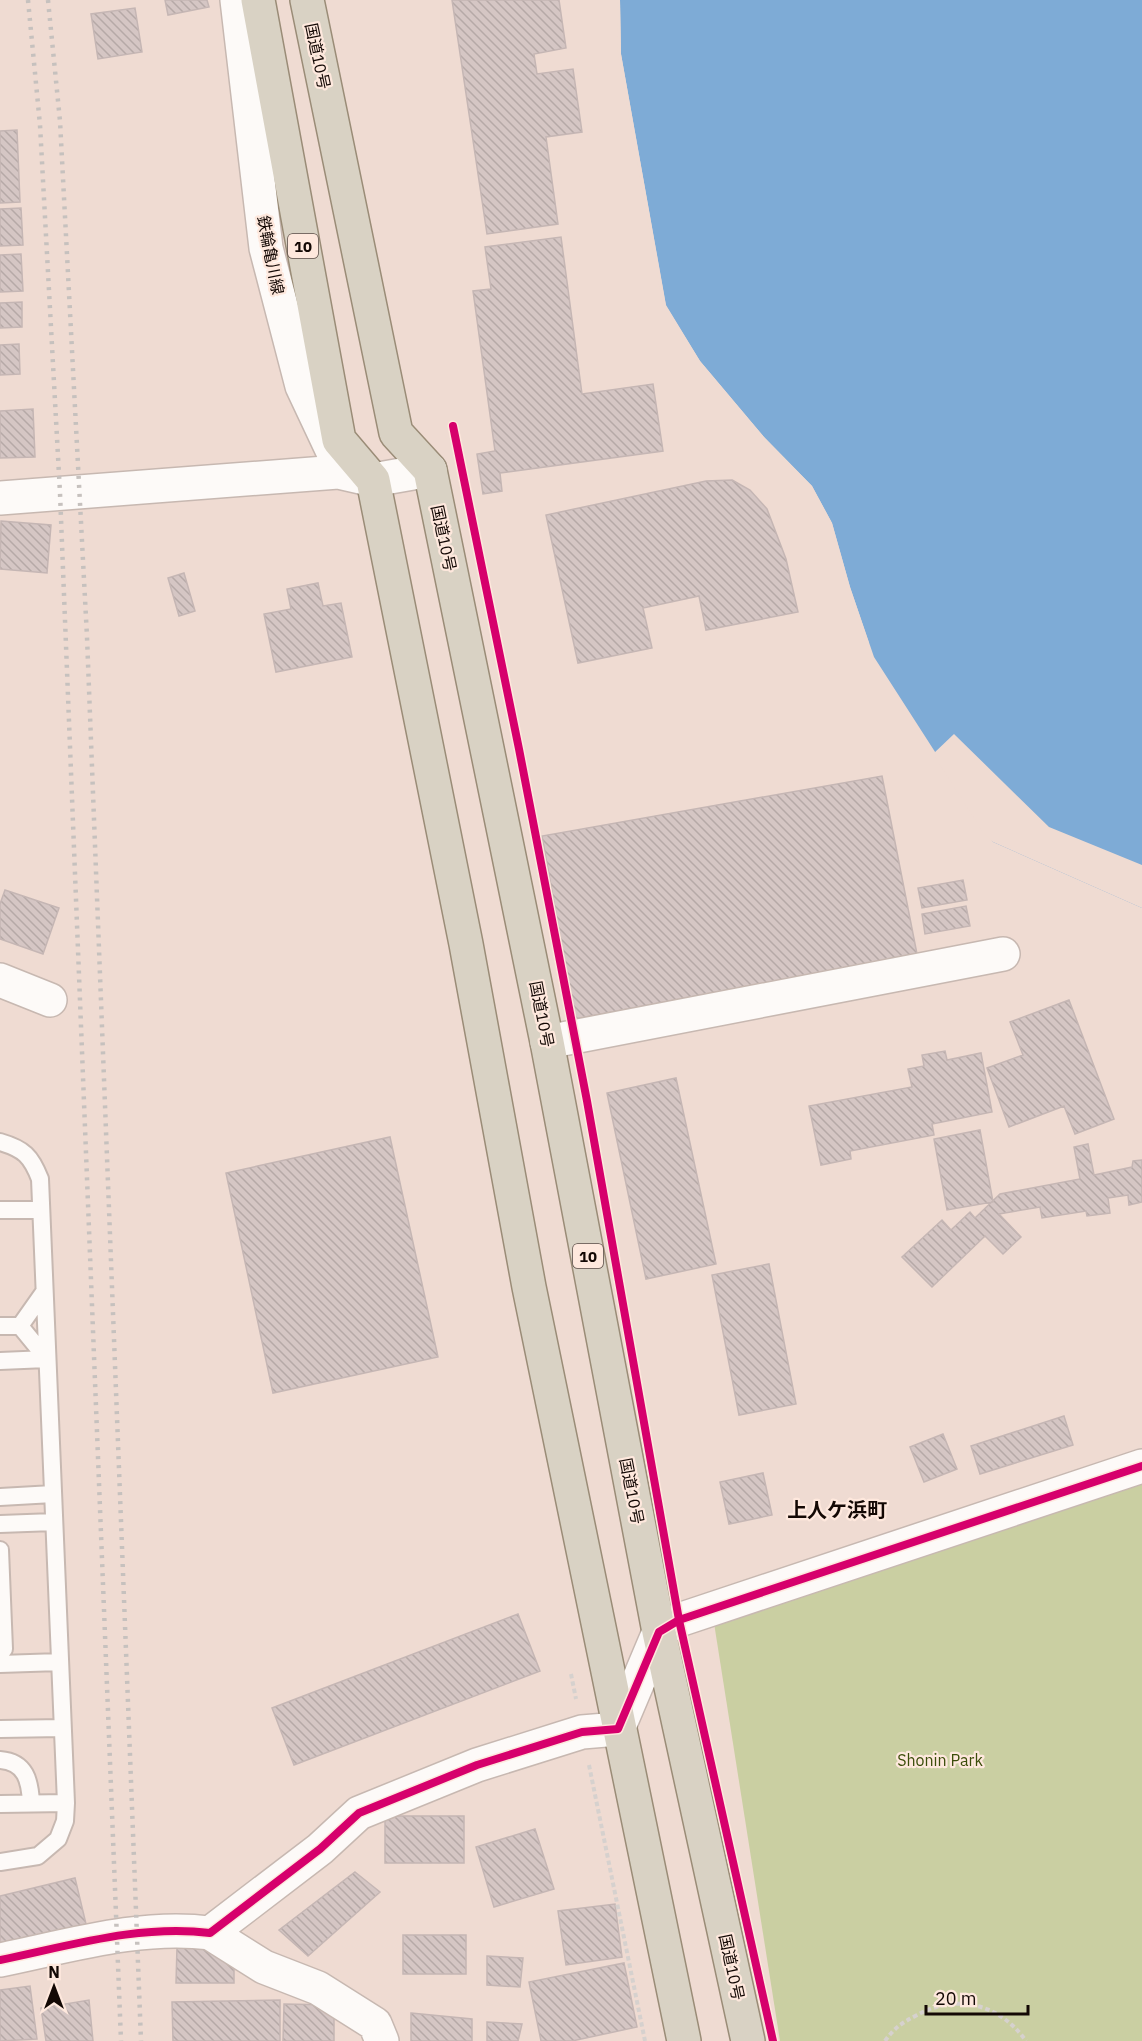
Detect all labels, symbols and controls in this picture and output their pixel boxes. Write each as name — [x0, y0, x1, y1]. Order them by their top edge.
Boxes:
street label: 国道10号 — [301, 21, 335, 91]
street label: 鉄輪亀川線 — [254, 214, 288, 296]
road number: 10 — [288, 234, 318, 258]
street label: 国道10号 — [427, 503, 461, 573]
street label: 国道10号 — [526, 979, 558, 1049]
road number: 10 — [573, 1244, 603, 1268]
street label: 国道10号 — [616, 1456, 648, 1526]
district label: 上人ケ浜町 — [787, 1496, 887, 1523]
park label: Shonin Park — [897, 1750, 983, 1770]
street label: 国道10号 — [715, 1932, 749, 2002]
north arrow — [24, 1957, 84, 2017]
text: N — [48, 1962, 60, 1982]
scale bar — [926, 1978, 1028, 2016]
text: 20 m — [935, 1987, 977, 2010]

